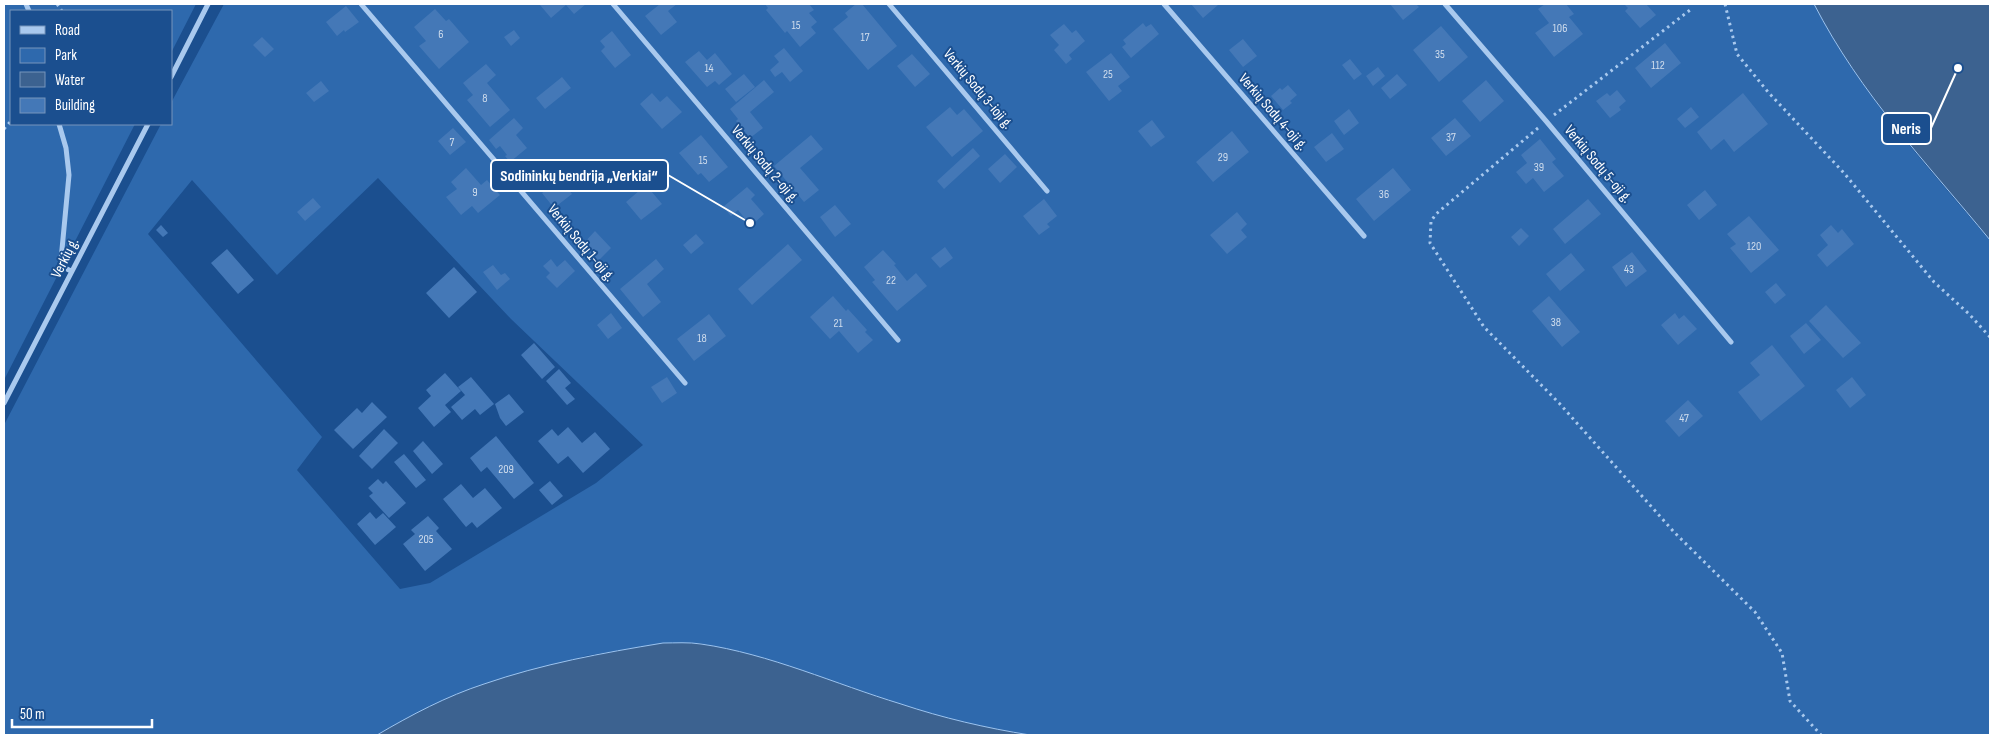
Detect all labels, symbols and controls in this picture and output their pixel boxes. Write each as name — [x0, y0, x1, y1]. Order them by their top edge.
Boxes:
legend — [10, 10, 172, 125]
house number: 15 — [791, 18, 801, 33]
text: Road — [55, 21, 80, 40]
house number: 106 — [1553, 21, 1567, 36]
house number: 6 — [438, 27, 444, 42]
house number: 17 — [861, 30, 870, 45]
street label: Verkių Sodų 3-ioji g. — [939, 45, 1017, 133]
text: Park — [55, 46, 77, 65]
house number: 35 — [1435, 47, 1445, 62]
house number: 112 — [1651, 58, 1665, 73]
house number: 14 — [704, 61, 714, 76]
house number: 25 — [1103, 67, 1113, 82]
street label: Verkių Sodų 4-oji g. — [1234, 70, 1312, 155]
text: Water — [55, 71, 86, 90]
house number: 8 — [482, 91, 488, 106]
text: Building — [55, 96, 95, 115]
callout: Neris — [1882, 113, 1931, 144]
text: Neris — [1891, 120, 1921, 139]
street label: Verkių Sodų 2-oji g. — [727, 121, 803, 207]
street label: Verkių Sodų 5-oji g. — [1560, 121, 1636, 207]
house number: 37 — [1446, 130, 1456, 145]
house number: 7 — [450, 135, 455, 150]
house number: 29 — [1218, 150, 1228, 165]
house number: 15 — [698, 153, 708, 168]
callout: Sodininkų bendrija „Verkiai“ — [491, 160, 668, 191]
house number: 39 — [1534, 160, 1544, 175]
text: Sodininkų bendrija „Verkiai“ — [500, 167, 658, 186]
house number: 9 — [472, 185, 478, 200]
house number: 36 — [1379, 187, 1389, 202]
street label: Verkių Sodų 1-oji g. — [543, 201, 619, 286]
street label: Verkių g. — [47, 235, 83, 281]
house number: 120 — [1747, 239, 1761, 254]
house number: 43 — [1624, 262, 1634, 277]
house number: 22 — [886, 273, 896, 288]
house number: 38 — [1551, 315, 1561, 330]
house number: 21 — [833, 316, 843, 331]
house number: 18 — [697, 331, 707, 346]
house number: 47 — [1679, 411, 1689, 426]
house number: 209 — [498, 462, 514, 477]
house number: 205 — [418, 532, 434, 547]
scale bar — [12, 696, 152, 728]
text: 50 m — [20, 705, 45, 724]

